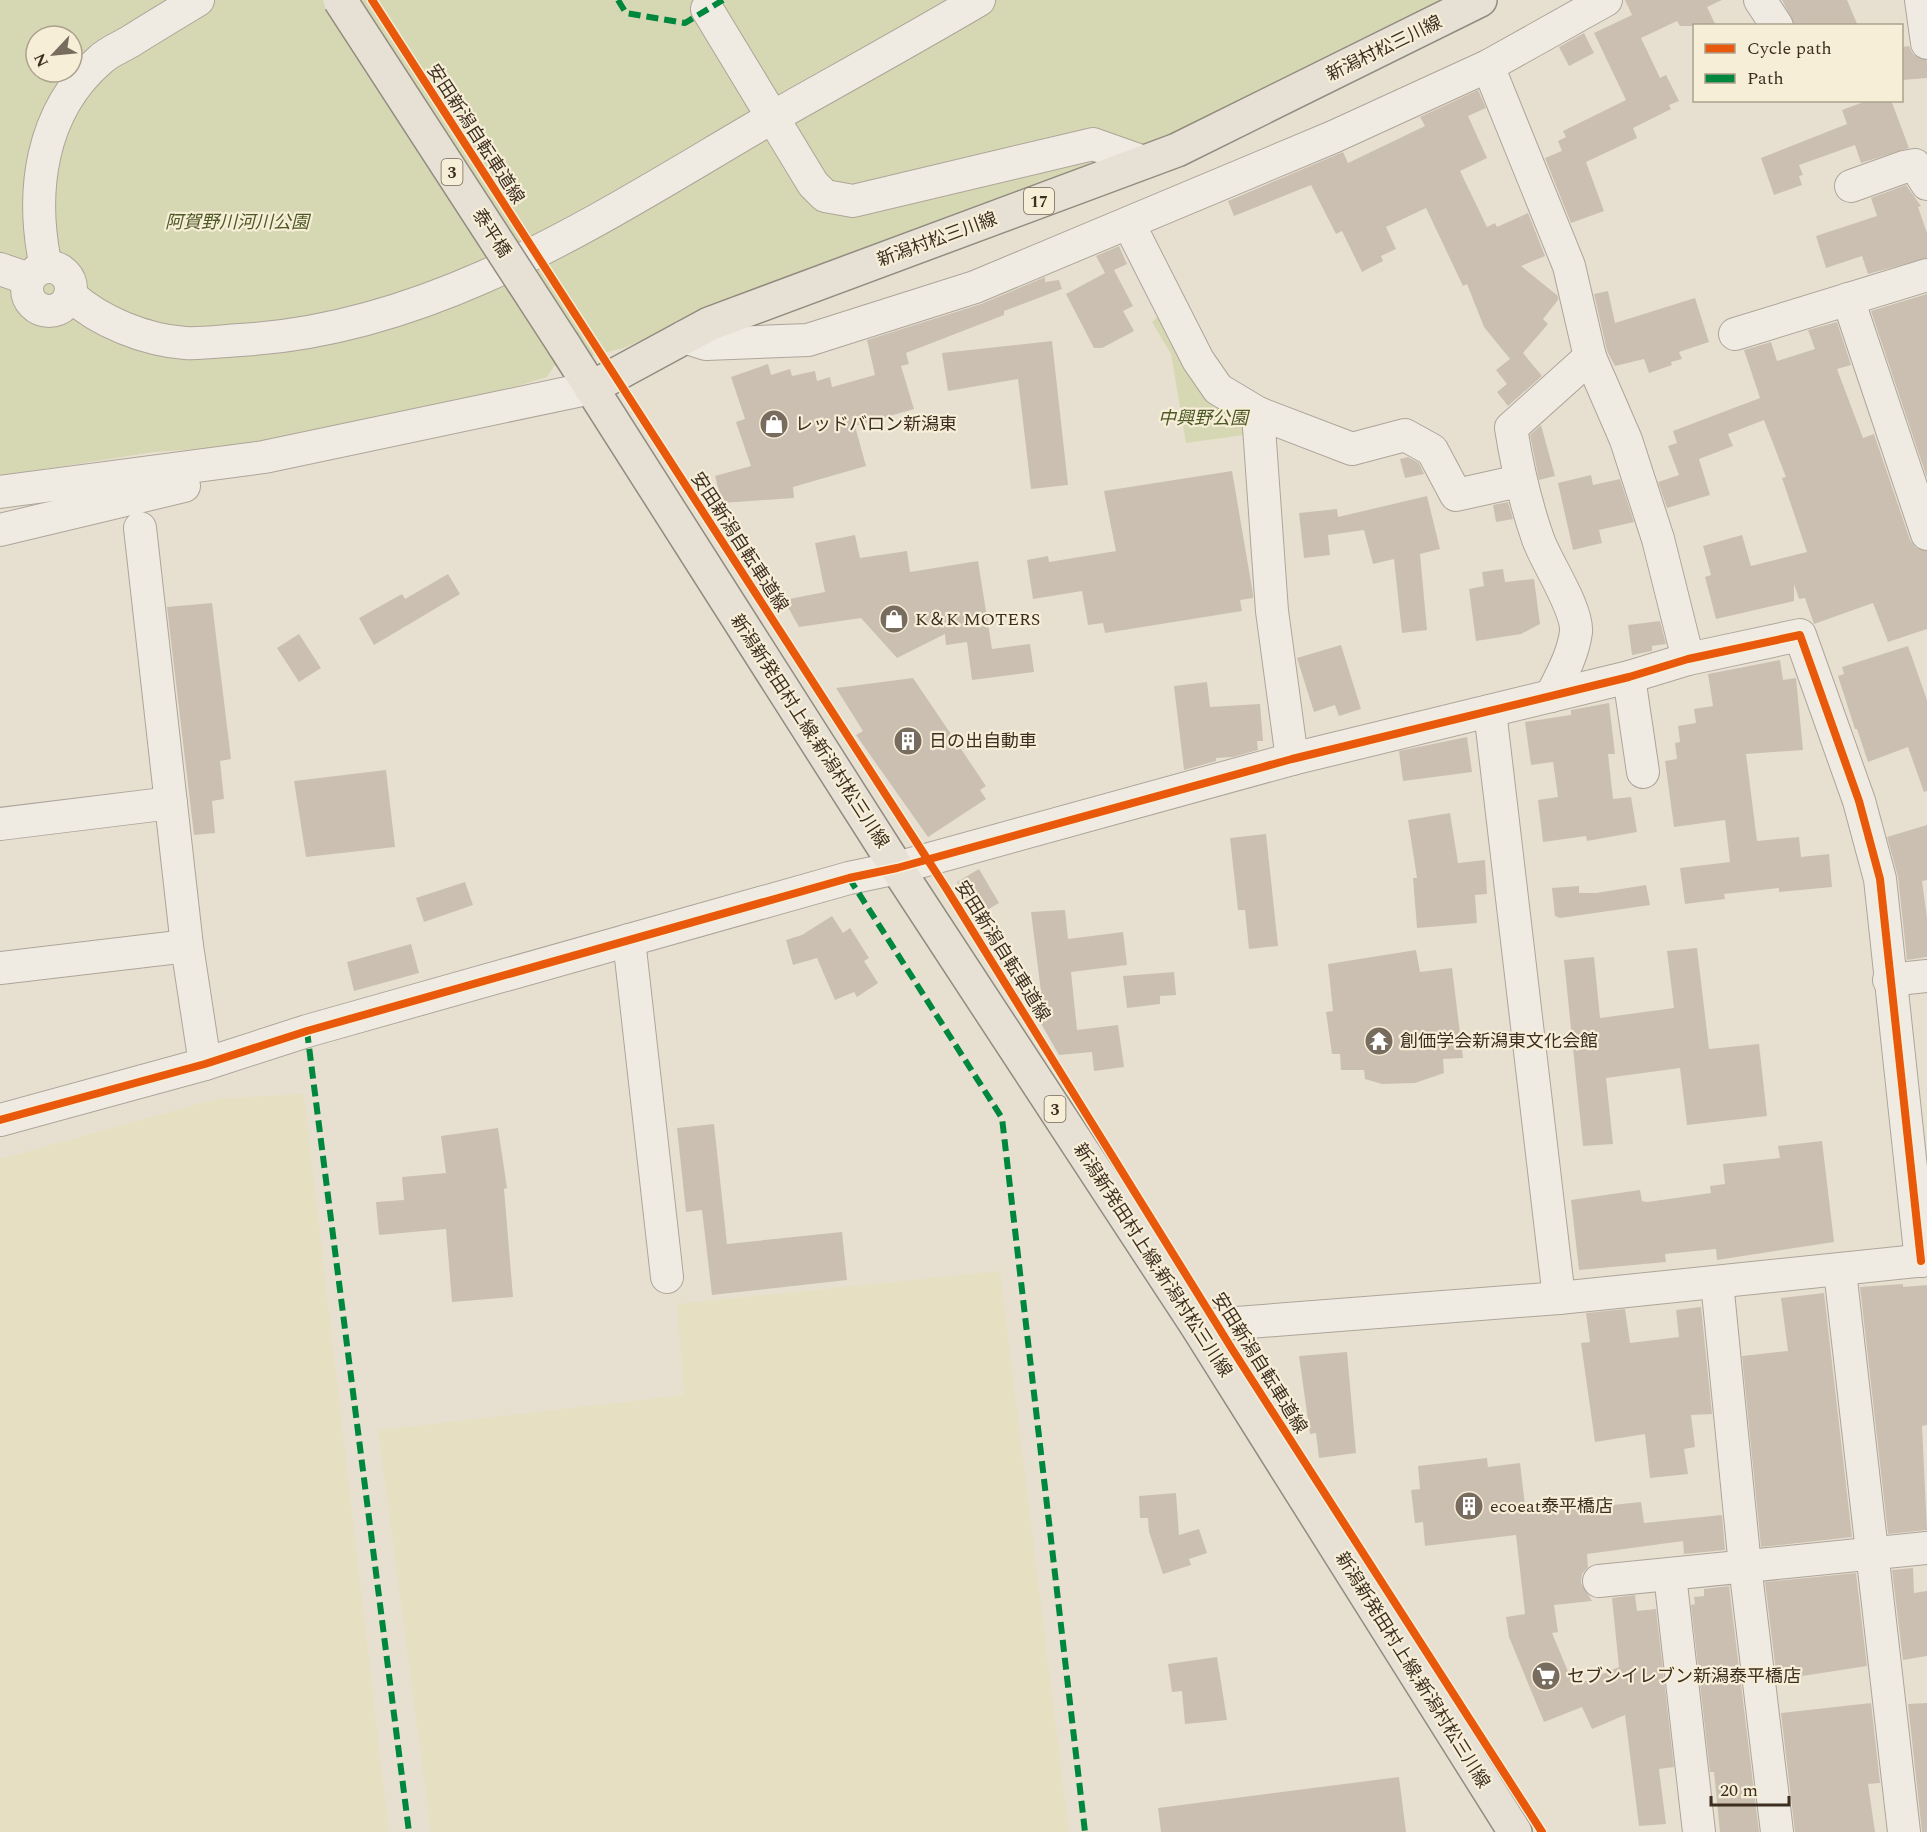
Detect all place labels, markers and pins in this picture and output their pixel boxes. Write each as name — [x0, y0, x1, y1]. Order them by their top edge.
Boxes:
shop icon: レッドバロン新潟東 — [758, 408, 790, 440]
place label: レッドバロン新潟東 — [795, 411, 957, 438]
shop icon: K＆K MOTERS — [878, 603, 910, 635]
place label: K＆K MOTERS — [915, 606, 1040, 633]
building icon: 日の出自動車 — [892, 725, 924, 757]
place label: 日の出自動車 — [929, 728, 1037, 755]
temple icon: 創価学会新潟東文化会館 — [1363, 1025, 1395, 1057]
place label: 創価学会新潟東文化会館 — [1400, 1028, 1598, 1055]
building icon: ecoeat泰平橋店 — [1453, 1490, 1485, 1522]
place label: ecoeat泰平橋店 — [1490, 1493, 1613, 1520]
supermarket icon: セブンイレブン新潟泰平橋店 — [1530, 1660, 1562, 1692]
place label: セブンイレブン新潟泰平橋店 — [1567, 1663, 1801, 1690]

